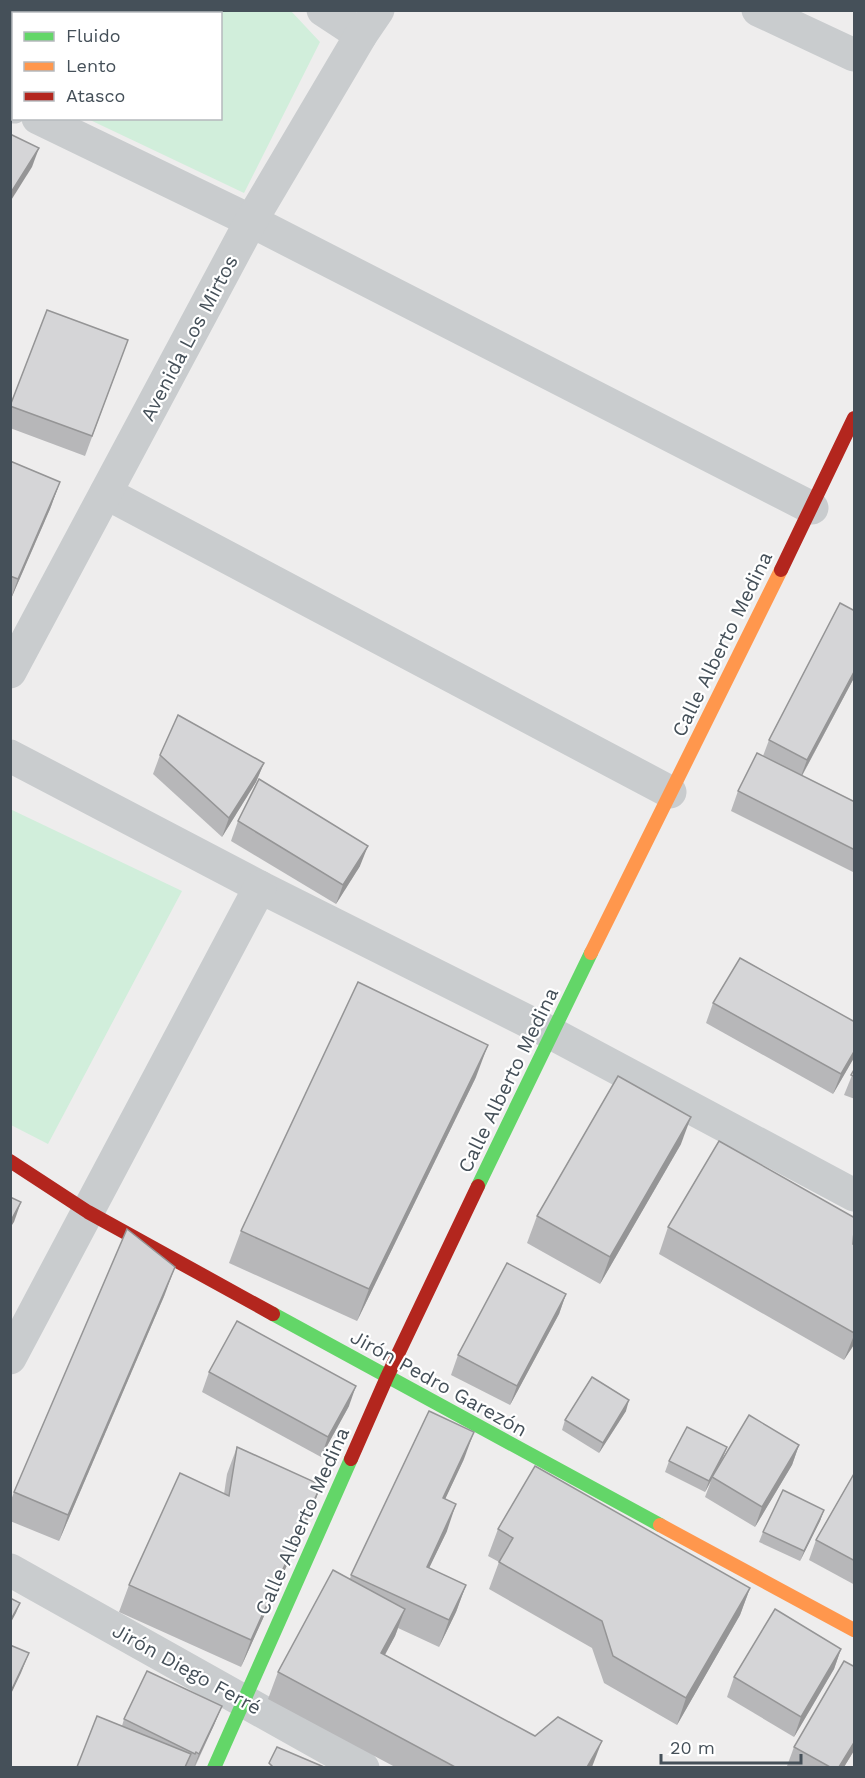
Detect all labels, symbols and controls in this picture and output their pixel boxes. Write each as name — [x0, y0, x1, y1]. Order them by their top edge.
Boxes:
legend — [12, 12, 222, 120]
text: Fluido — [66, 25, 120, 46]
text: Lento — [66, 55, 116, 76]
text: Atasco — [66, 85, 125, 106]
street label: Avenida Los Mirtos — [135, 251, 243, 425]
street label: Calle Alberto Medina — [667, 547, 777, 741]
street label: Calle Alberto Medina — [453, 983, 563, 1177]
street label: Jirón Pedro Garezón — [346, 1324, 532, 1442]
street label: Calle Alberto Medina — [250, 1423, 354, 1619]
street label: Jirón Diego Ferré — [108, 1618, 266, 1720]
scale bar — [661, 1727, 800, 1765]
text: 20 m — [670, 1737, 715, 1758]

